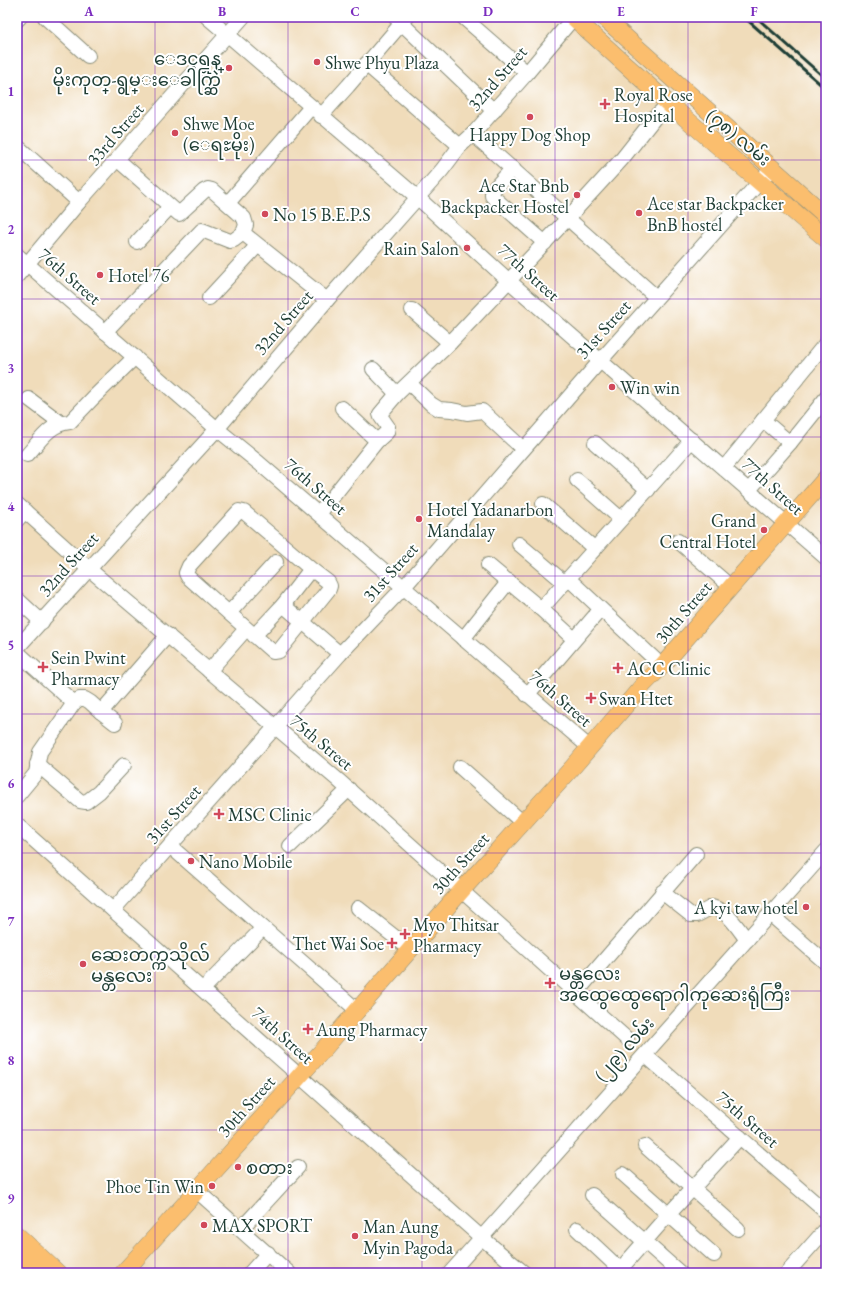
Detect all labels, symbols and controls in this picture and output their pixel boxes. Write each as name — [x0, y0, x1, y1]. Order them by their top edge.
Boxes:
text: A — [83, 3, 94, 20]
text: B — [218, 3, 226, 20]
text: C — [350, 3, 360, 20]
text: D — [483, 3, 493, 20]
text: E — [617, 3, 625, 20]
text: F — [750, 3, 758, 20]
street label: 32nd Street — [462, 40, 532, 115]
place label: ေဒၚရွန္ မိုးကုတ္-ရွမ္းေခါက္ဆြဲ — [53, 47, 225, 95]
place label: Shwe Phyu Plaza — [325, 51, 440, 74]
marker: Shwe Phyu Plaza — [312, 57, 322, 67]
marker: ေဒၚရွန္ မိုးကုတ္-ရွမ္းေခါက္ဆြဲ — [224, 63, 234, 73]
text: 1 — [8, 83, 15, 100]
place label: Royal Rose Hospital — [614, 83, 693, 127]
street label: 33rd Street — [82, 98, 149, 170]
marker: Royal Rose Hospital — [599, 98, 611, 110]
street label: (၇၈) လမ်း — [700, 103, 777, 174]
place label: Shwe Moe (ေရႊမိုး) — [183, 112, 255, 160]
marker: Happy Dog Shop — [525, 112, 535, 122]
place label: Happy Dog Shop — [469, 123, 591, 146]
marker: Shwe Moe (ေရႊမိုး) — [170, 128, 180, 138]
place label: Ace Star Bnb Backpacker Hostel — [441, 174, 569, 218]
marker: Ace Star Bnb Backpacker Hostel — [572, 190, 582, 200]
place label: Ace star Backpacker BnB hostel — [646, 192, 784, 236]
place label: No 15 B.E.P.S — [273, 203, 371, 226]
marker: Ace star Backpacker BnB hostel — [634, 208, 644, 218]
marker: No 15 B.E.P.S — [260, 209, 270, 219]
text: 2 — [8, 221, 15, 238]
place label: Rain Salon — [383, 237, 459, 260]
street label: 77th Street — [493, 238, 565, 306]
street label: 76th Street — [34, 243, 106, 310]
marker: Rain Salon — [462, 243, 472, 253]
place label: Hotel 76 — [108, 264, 170, 287]
marker: Hotel 76 — [95, 270, 105, 280]
street label: 32nd Street — [248, 284, 318, 359]
street label: 31st Street — [570, 294, 636, 363]
text: 3 — [8, 360, 15, 377]
place label: Win win — [620, 376, 680, 399]
marker: Win win — [607, 382, 617, 392]
street label: 77th Street — [737, 452, 809, 520]
street label: 76th Street — [280, 453, 352, 520]
text: 4 — [8, 498, 15, 515]
place label: Hotel Yadanarbon Mandalay — [427, 498, 554, 542]
place label: Grand Central Hotel — [659, 509, 757, 553]
marker: Hotel Yadanarbon Mandalay — [414, 514, 424, 524]
marker: Grand Central Hotel — [759, 525, 769, 535]
street label: 32nd Street — [33, 527, 103, 601]
street label: 31st Street — [357, 537, 423, 606]
street label: 30th Street — [650, 576, 717, 648]
text: 5 — [8, 637, 14, 654]
place label: Sein Pwint Pharmacy — [51, 646, 126, 690]
place label: ACC Clinic — [626, 657, 711, 680]
marker: Sein Pwint Pharmacy — [38, 662, 48, 672]
marker: ACC Clinic — [612, 662, 624, 674]
street label: 76th Street — [525, 665, 597, 732]
place label: Swan Htet — [599, 687, 673, 710]
marker: Swan Htet — [586, 693, 596, 703]
street label: 75th Street — [286, 709, 359, 775]
text: 6 — [8, 775, 15, 792]
street label: 31st Street — [140, 779, 206, 848]
place label: MSC Clinic — [228, 803, 312, 826]
marker: MSC Clinic — [213, 808, 225, 820]
street label: 30th Street — [426, 827, 494, 899]
place label: Nano Mobile — [199, 850, 292, 873]
marker: Nano Mobile — [186, 856, 196, 866]
place label: A kyi taw hotel — [693, 896, 798, 919]
marker: A kyi taw hotel — [801, 902, 811, 912]
text: 7 — [8, 913, 15, 930]
place label: Myo Thitsar Pharmacy — [413, 913, 499, 957]
marker: Myo Thitsar Pharmacy — [400, 929, 410, 939]
place label: Thet Wai Soe — [292, 932, 384, 955]
marker: Thet Wai Soe — [387, 938, 397, 948]
place label: ဆေးတက္ကသိုလ် မန္တလေး — [91, 941, 210, 991]
marker: ဆေးတက္ကသိုလ် မန္တလေး — [78, 959, 88, 969]
place label: မန္တလေး အထွေထွေရောဂါကုဆေးရုံကြီး — [559, 962, 790, 1010]
marker: မန္တလေး အထွေထွေရောဂါကုဆေးရုံကြီး — [544, 977, 556, 989]
street label: 74th Street — [247, 1001, 319, 1069]
street label: (၂၉) လမ်း — [588, 1011, 662, 1089]
place label: Aung Pharmacy — [315, 1018, 427, 1041]
marker: Aung Pharmacy — [303, 1024, 313, 1034]
text: 8 — [8, 1052, 15, 1069]
street label: 30th Street — [212, 1070, 280, 1142]
street label: 75th Street — [712, 1086, 784, 1153]
place label: စတား — [246, 1156, 293, 1179]
marker: စတား — [233, 1162, 243, 1172]
place label: Phoe Tin Win — [106, 1175, 204, 1198]
marker: Phoe Tin Win — [207, 1181, 217, 1191]
text: 9 — [8, 1190, 15, 1207]
place label: MAX SPORT — [212, 1214, 313, 1237]
place label: Man Aung Myin Pagoda — [363, 1215, 454, 1259]
marker: MAX SPORT — [199, 1220, 209, 1230]
marker: Man Aung Myin Pagoda — [350, 1231, 360, 1241]

